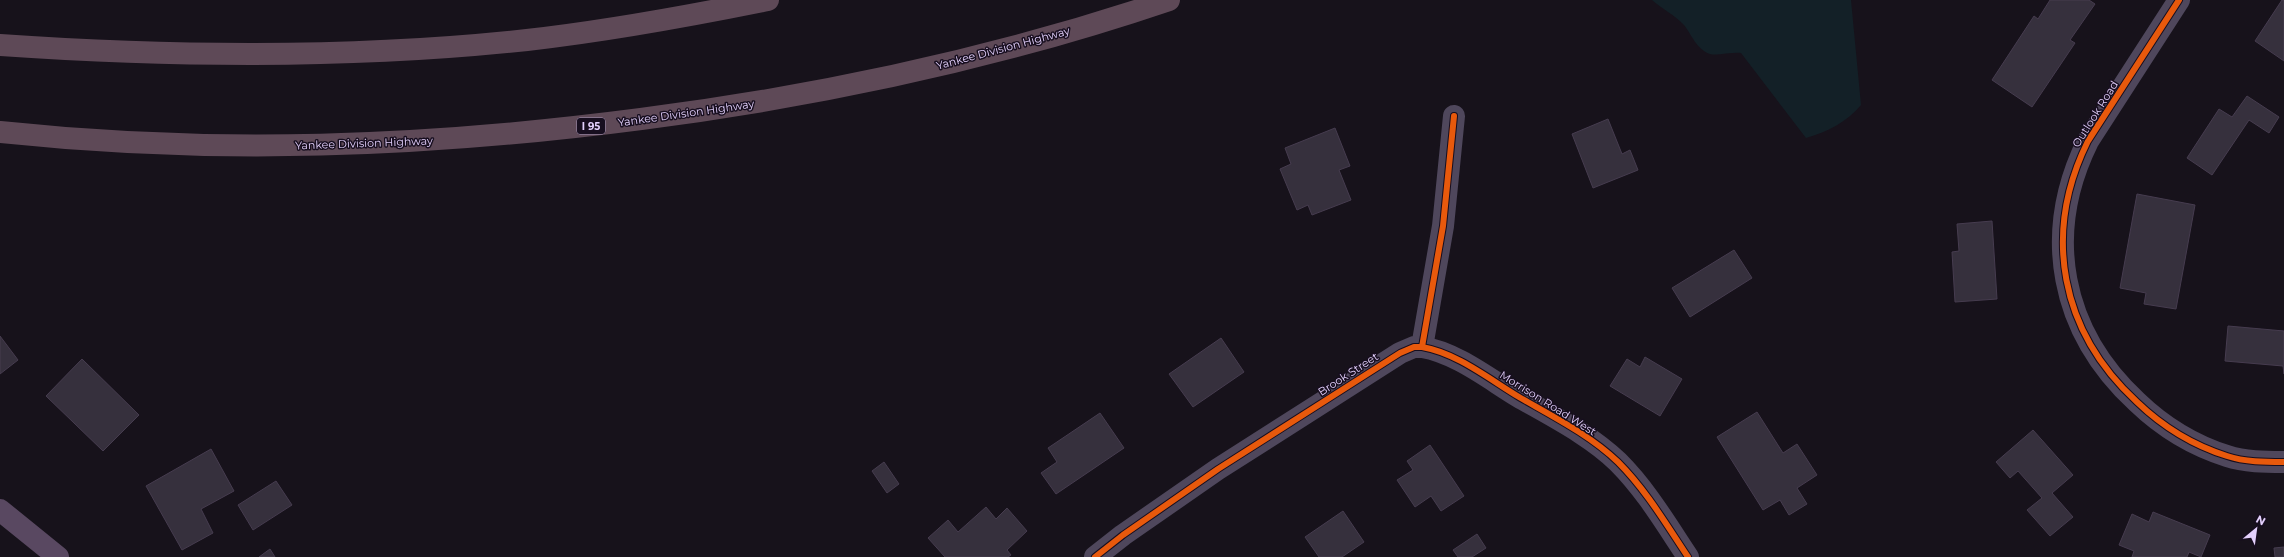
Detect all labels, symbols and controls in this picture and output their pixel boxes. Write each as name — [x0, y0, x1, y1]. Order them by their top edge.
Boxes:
street label: Yankee Division Highway — [935, 23, 1071, 73]
street label: Outlook Road — [2069, 78, 2121, 150]
street label: Yankee Division Highway — [617, 96, 755, 130]
road number: I 95 — [577, 118, 605, 134]
street label: Yankee Division Highway — [295, 134, 433, 152]
street label: Brook Street — [1315, 349, 1381, 399]
street label: Morrison Road West — [1497, 368, 1599, 439]
north arrow — [2236, 509, 2276, 549]
text: N — [2254, 512, 2268, 529]

